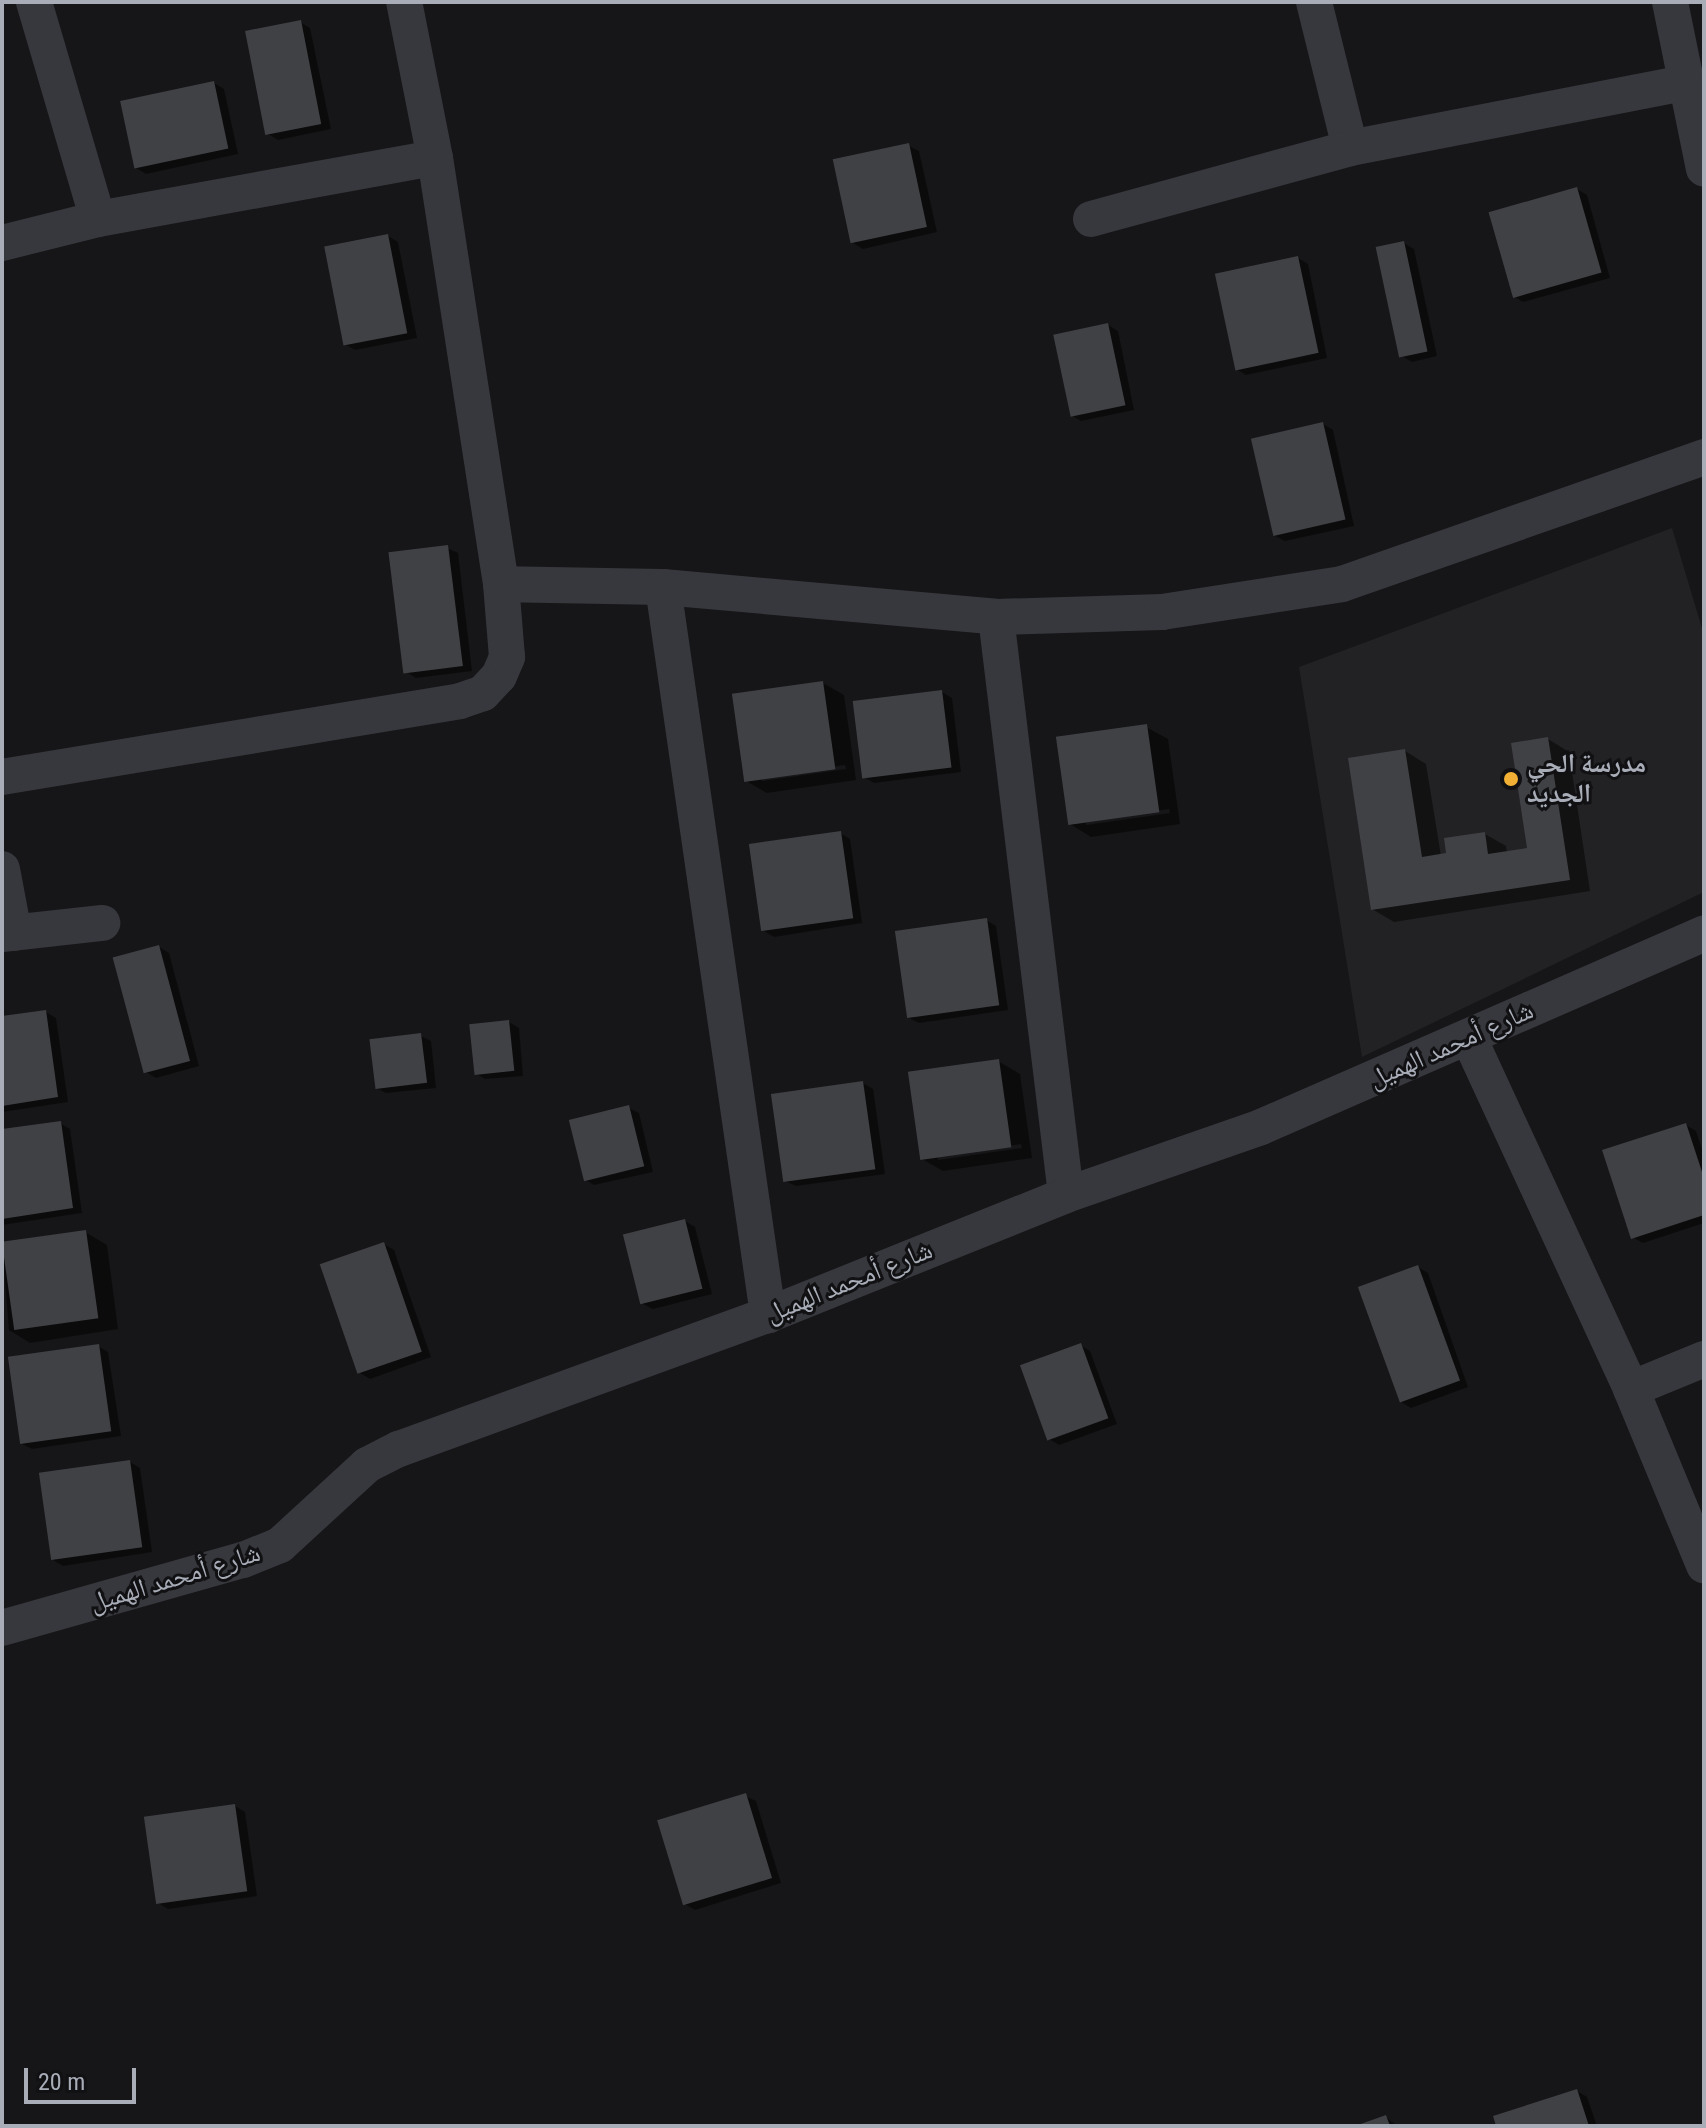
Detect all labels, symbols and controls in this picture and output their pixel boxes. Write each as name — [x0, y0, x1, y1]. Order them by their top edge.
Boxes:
place label: مدرسة الحي الجديد — [1527, 748, 1646, 810]
marker: مدرسة الحي الجديد — [1502, 770, 1520, 788]
street label: شارع أمحمد الهميل — [1364, 995, 1538, 1095]
street label: شارع أمحمد الهميل — [761, 1234, 937, 1330]
street label: شارع أمحمد الهميل — [86, 1537, 264, 1619]
scale bar — [28, 2052, 140, 2102]
text: 20 m — [38, 2068, 85, 2096]

